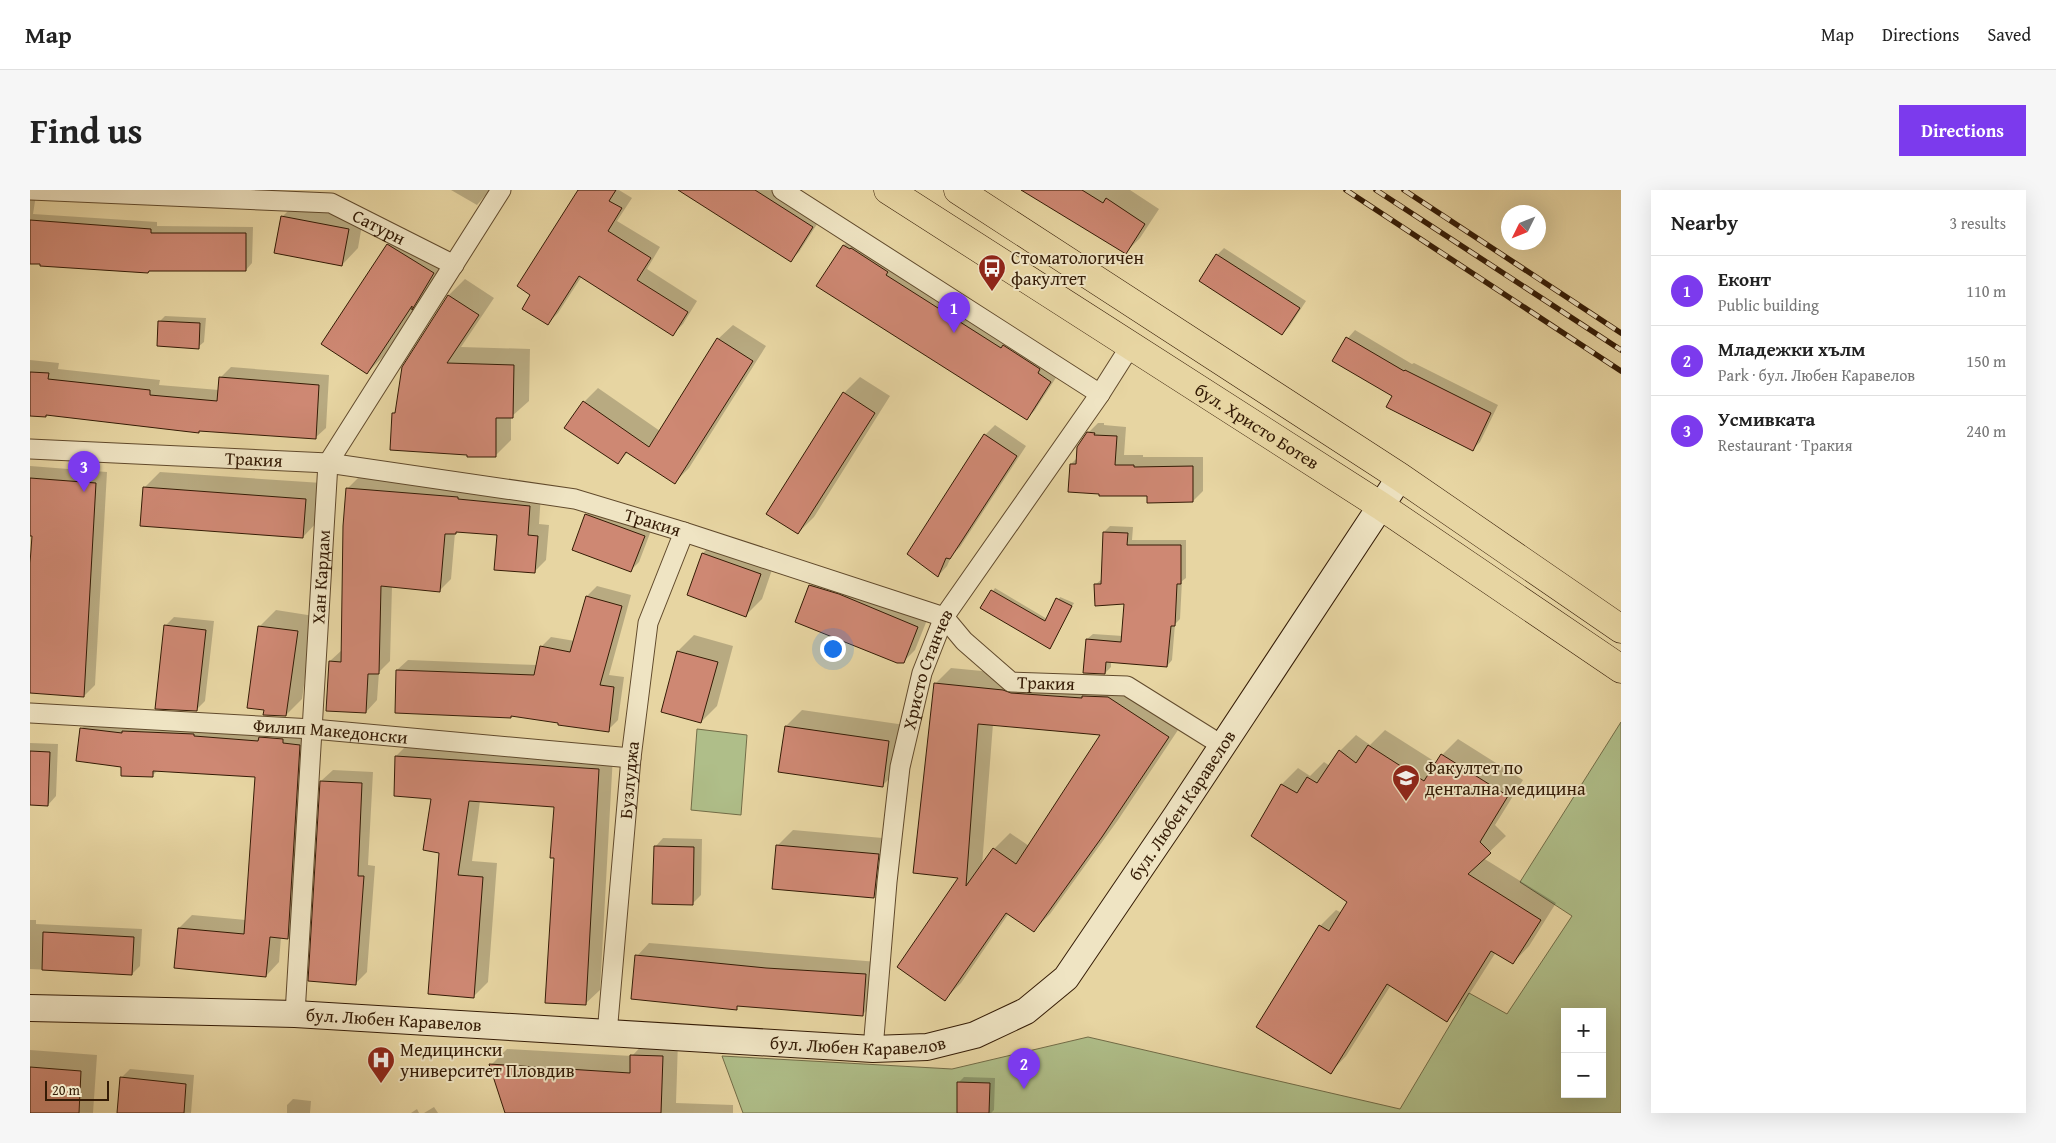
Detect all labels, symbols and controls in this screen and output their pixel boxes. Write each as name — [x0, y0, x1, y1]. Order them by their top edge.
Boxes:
text: Map — [25, 17, 72, 52]
text: Map — [1821, 21, 1854, 48]
text: Directions — [1882, 21, 1959, 48]
text: Saved — [1987, 21, 2031, 48]
text: Find us — [30, 105, 143, 156]
button: Directions — [1899, 105, 2026, 156]
street label: Сатурн — [348, 202, 410, 251]
north arrow — [1501, 205, 1546, 250]
text: Nearby — [1671, 207, 1738, 238]
text: 3 results — [1949, 211, 2006, 235]
place label: Стоматологичен факултет — [1011, 244, 1144, 292]
bus stop icon: Стоматологичен факултет — [977, 253, 1007, 292]
text: Еконт — [1718, 265, 1771, 293]
text: 1 — [1683, 279, 1691, 303]
text: 110 m — [1966, 279, 2006, 303]
pin: 1 — [938, 292, 970, 333]
text: Public building — [1718, 293, 1819, 317]
text: Младежки хълм — [1718, 335, 1865, 363]
text: 2 — [1683, 349, 1691, 373]
text: 150 m — [1966, 349, 2006, 373]
text: Park · бул. Любен Каравелов — [1718, 363, 1915, 387]
street label: бул. Христо Ботев — [1189, 376, 1325, 476]
text: Усмивката — [1718, 405, 1815, 433]
text: 3 — [1683, 419, 1691, 443]
text: 240 m — [1966, 419, 2006, 443]
text: Restaurant · Тракия — [1718, 433, 1852, 457]
street label: Тракия — [224, 444, 283, 474]
pin: 3 — [68, 451, 100, 492]
street label: Тракия — [621, 501, 684, 543]
street label: Хан Кардам — [304, 529, 337, 625]
street label: Христо Станчев — [895, 602, 959, 732]
your location — [820, 636, 846, 662]
street label: Тракия — [1017, 668, 1075, 697]
street label: Филип Македонски — [252, 712, 409, 751]
street label: бул. Любен Каравелов — [1122, 724, 1242, 886]
street label: Бузлуджа — [612, 739, 646, 820]
place label: Факултет по дентална медицина — [1425, 754, 1586, 802]
school or university icon: Факултет по дентална медицина — [1391, 763, 1421, 802]
street label: бул. Любен Каравелов — [305, 1001, 483, 1038]
map controls — [1561, 1008, 1606, 1098]
button: + — [1561, 1008, 1606, 1053]
street label: бул. Любен Каравелов — [769, 1029, 949, 1062]
place label: Медицински университет Пловдив — [399, 1036, 575, 1084]
hospital icon: Медицински университет Пловдив — [366, 1045, 396, 1084]
pin: 2 — [1008, 1048, 1040, 1089]
button: − — [1561, 1053, 1606, 1098]
scale bar — [45, 1078, 109, 1101]
text: 20 m — [52, 1080, 80, 1100]

